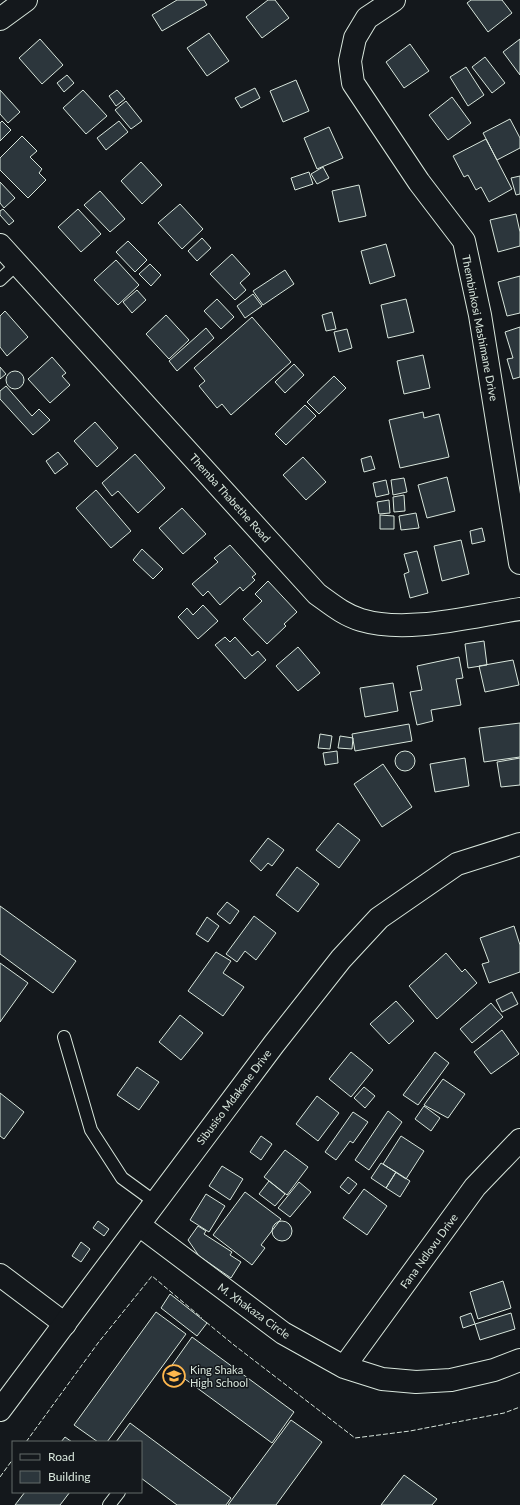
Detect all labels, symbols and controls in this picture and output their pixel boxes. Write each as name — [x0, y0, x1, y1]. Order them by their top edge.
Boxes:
street label: Thembinkosi Mashimane Drive — [460, 254, 501, 402]
street label: Themba Thabethe Road — [187, 451, 274, 545]
street label: Sibusiso Mdakane Drive — [194, 1046, 274, 1147]
street label: Fana Ndlovu Drive — [397, 1211, 460, 1291]
street label: M. Xhakaza Circle — [216, 1280, 293, 1341]
school or university icon: King Shaka High School — [161, 1363, 187, 1389]
place label: King Shaka High School — [190, 1363, 248, 1389]
legend — [12, 1441, 142, 1493]
text: Road — [48, 1449, 75, 1464]
text: Building — [48, 1469, 91, 1484]

